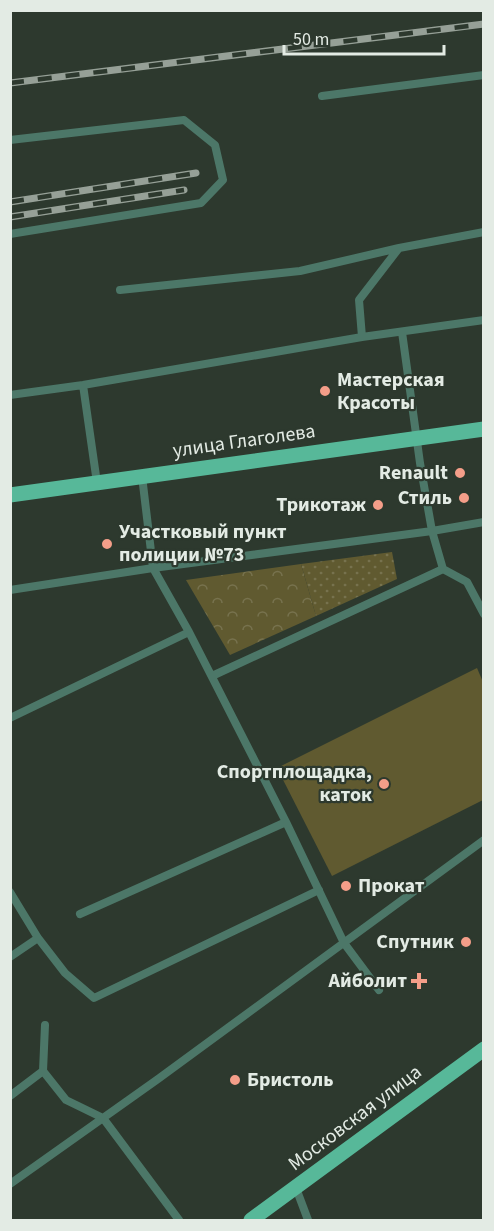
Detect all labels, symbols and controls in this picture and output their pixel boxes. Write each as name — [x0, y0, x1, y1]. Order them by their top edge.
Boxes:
scale bar — [284, 18, 444, 56]
text: 50 m — [293, 27, 329, 52]
place label: Мастерская Красоты — [337, 366, 445, 417]
marker: Мастерская Красоты — [318, 384, 332, 398]
street label: улица Глаголева — [171, 417, 317, 465]
place label: Renault — [379, 459, 448, 487]
marker: Renault — [453, 466, 467, 480]
place label: Стиль — [398, 484, 452, 512]
place label: Трикотаж — [276, 491, 367, 519]
marker: Стиль — [457, 491, 471, 505]
marker: Трикотаж — [371, 498, 385, 512]
place label: Участковый пункт полиции №73 — [119, 518, 287, 569]
marker: Участковый пункт полиции №73 — [100, 537, 114, 551]
place label: Спортплощадка, каток — [217, 758, 372, 809]
marker: Спортплощадка, каток — [377, 777, 391, 791]
place label: Прокат — [358, 872, 425, 900]
marker: Прокат — [339, 879, 353, 893]
place label: Спутник — [376, 928, 454, 956]
marker: Спутник — [459, 935, 473, 949]
place label: Айболит — [328, 967, 407, 995]
marker: Айболит — [412, 974, 426, 988]
street label: Московская улица — [282, 1058, 428, 1178]
place label: Бристоль — [247, 1066, 334, 1094]
marker: Бристоль — [228, 1073, 242, 1087]

